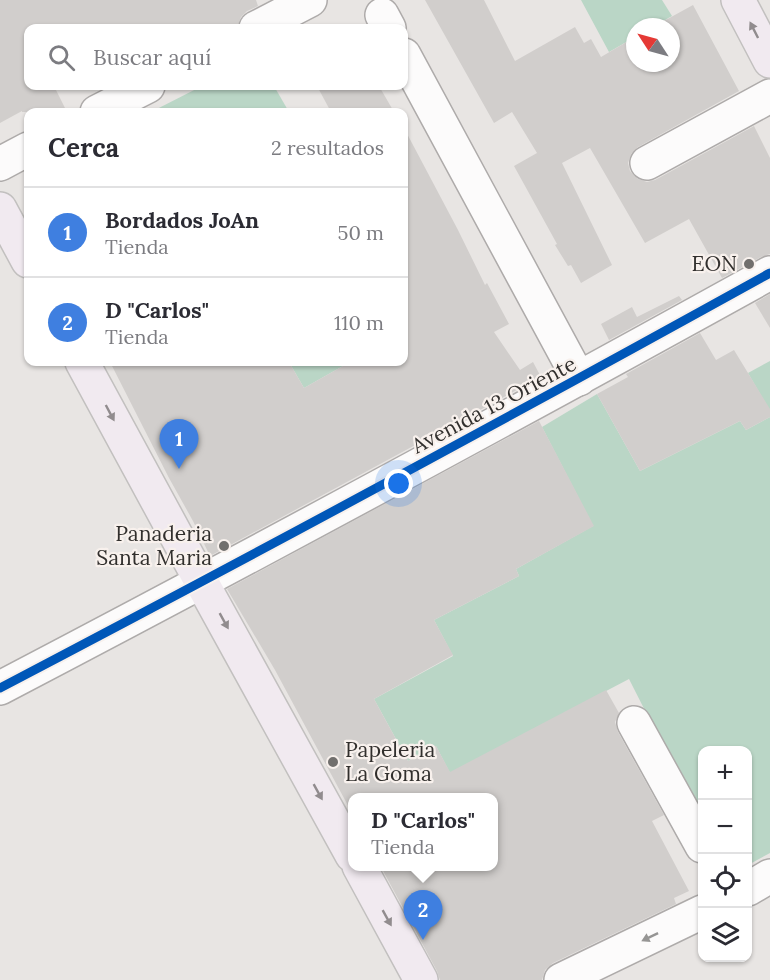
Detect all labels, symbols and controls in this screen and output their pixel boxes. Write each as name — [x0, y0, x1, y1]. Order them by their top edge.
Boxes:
north arrow — [626, 18, 680, 72]
one-way arrow — [749, 22, 759, 39]
search box — [24, 24, 408, 90]
icon: search — [45, 41, 78, 74]
text: Buscar aquí — [93, 43, 211, 71]
text: Cerca — [48, 131, 119, 164]
text: 2 resultados — [271, 135, 384, 160]
text: Bordados JoAn — [105, 206, 259, 234]
text: 1 — [63, 220, 72, 245]
text: 50 m — [338, 220, 384, 245]
text: Tienda — [105, 234, 169, 259]
place label: EON — [691, 250, 737, 277]
marker: EON — [742, 257, 756, 271]
text: D "Carlos" — [105, 296, 209, 324]
text: 2 — [62, 310, 73, 335]
text: 110 m — [334, 310, 384, 335]
text: Tienda — [105, 324, 169, 349]
street label: Avenida 13 Oriente — [406, 350, 581, 460]
one-way arrow — [105, 405, 115, 422]
pin: 1 — [160, 420, 198, 469]
your location — [384, 469, 413, 498]
place label: Panaderia Santa Maria — [96, 520, 212, 571]
marker: Panaderia Santa Maria — [217, 539, 231, 553]
one-way arrow — [219, 613, 229, 630]
place label: Papeleria La Goma — [345, 736, 435, 787]
map controls — [698, 746, 752, 962]
button: + — [698, 746, 752, 800]
marker: Papeleria La Goma — [326, 755, 340, 769]
one-way arrow — [313, 784, 323, 801]
popup — [348, 793, 498, 871]
button: − — [698, 800, 752, 854]
text: D "Carlos" — [371, 806, 475, 834]
text: Tienda — [371, 834, 435, 859]
button: locate — [698, 854, 752, 908]
pin: 2 — [404, 890, 442, 940]
button: layers — [698, 908, 752, 962]
one-way arrow — [382, 910, 392, 927]
one-way arrow — [641, 933, 658, 942]

